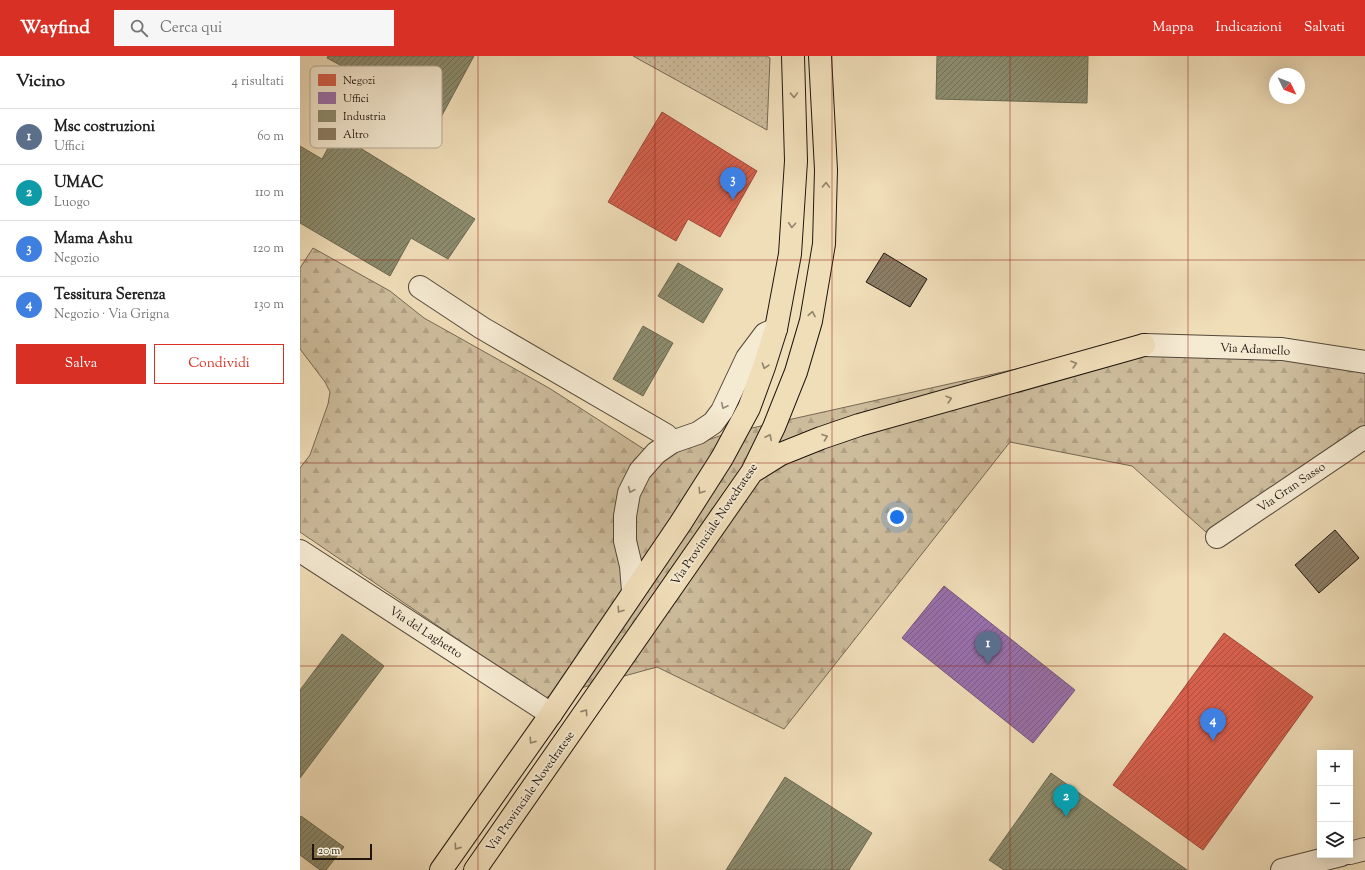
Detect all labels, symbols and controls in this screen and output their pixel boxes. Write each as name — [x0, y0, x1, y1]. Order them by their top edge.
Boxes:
search box — [114, 10, 394, 46]
text: Wayfind — [20, 15, 90, 42]
icon: search — [128, 17, 150, 39]
text: Cerca qui — [160, 18, 222, 39]
text: Mappa — [1153, 18, 1194, 38]
text: Indicazioni — [1216, 18, 1282, 38]
text: Salvati — [1304, 18, 1345, 38]
legend — [310, 66, 442, 148]
north arrow — [1269, 68, 1305, 104]
text: Vicino — [16, 70, 65, 94]
text: 4 risultati — [232, 73, 284, 91]
text: Negozi — [343, 73, 375, 89]
text: Uffici — [343, 91, 369, 107]
one-way arrow — [790, 92, 799, 98]
text: Industria — [343, 109, 386, 125]
text: Msc costruzioni — [54, 117, 155, 138]
text: Altro — [343, 127, 369, 143]
text: 1 — [27, 128, 31, 146]
text: 60 m — [257, 128, 284, 146]
text: Uffici — [54, 138, 85, 156]
pin: 3 — [720, 167, 746, 200]
text: UMAC — [54, 173, 104, 194]
one-way arrow — [822, 182, 830, 188]
text: 2 — [26, 184, 32, 202]
text: 110 m — [255, 184, 284, 202]
text: Luogo — [54, 194, 90, 212]
one-way arrow — [787, 222, 796, 228]
text: Mama Ashu — [54, 229, 133, 250]
text: 3 — [26, 240, 32, 258]
text: 120 m — [253, 240, 284, 258]
text: Negozio — [54, 250, 99, 268]
text: Tessitura Serenza — [54, 285, 166, 306]
text: 4 — [26, 296, 32, 314]
text: 130 m — [254, 296, 284, 314]
text: Negozio · Via Grigna — [54, 306, 169, 324]
one-way arrow — [807, 311, 816, 318]
street label: Via Adamello — [1219, 339, 1291, 361]
button: Salva — [16, 344, 146, 384]
button: Condividi — [154, 344, 284, 384]
one-way arrow — [1071, 360, 1078, 369]
one-way arrow — [761, 362, 770, 369]
one-way arrow — [945, 395, 952, 404]
one-way arrow — [722, 402, 729, 409]
one-way arrow — [764, 433, 772, 441]
one-way arrow — [821, 433, 828, 441]
street label: Via Gran Sasso — [1254, 458, 1330, 517]
street label: Via Provinciale Novedratese — [667, 460, 763, 589]
one-way arrow — [628, 485, 636, 493]
one-way arrow — [698, 487, 706, 494]
your location — [887, 507, 907, 527]
street label: Via del Laghetto — [385, 602, 466, 664]
one-way arrow — [618, 606, 625, 613]
pin: 1 — [975, 631, 1001, 664]
pin: 4 — [1200, 708, 1226, 741]
one-way arrow — [580, 709, 588, 716]
street label: Via Provinciale Novedratese — [482, 727, 580, 856]
one-way arrow — [529, 737, 537, 744]
map controls — [1317, 750, 1353, 858]
button: + — [1317, 750, 1353, 786]
pin: 2 — [1053, 784, 1079, 817]
button: − — [1317, 786, 1353, 822]
button: layers — [1317, 822, 1353, 858]
scale bar — [312, 842, 372, 861]
text: 20 m — [318, 843, 340, 859]
one-way arrow — [455, 843, 462, 850]

